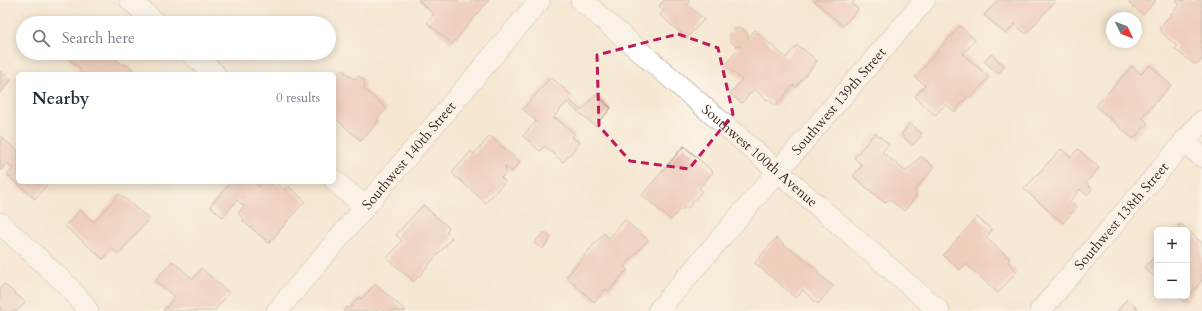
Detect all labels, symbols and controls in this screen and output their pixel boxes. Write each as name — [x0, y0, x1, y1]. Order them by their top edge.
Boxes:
north arrow — [1106, 12, 1142, 48]
search box — [16, 16, 336, 60]
icon: search — [30, 27, 52, 49]
text: Search here — [62, 28, 135, 48]
street label: Southwest 139th Street — [787, 43, 891, 159]
text: Nearby — [32, 87, 89, 110]
text: 0 results — [276, 89, 320, 107]
street label: Southwest 140th Street — [358, 97, 461, 214]
street label: Southwest 100th Avenue — [698, 100, 822, 211]
street label: Southwest 138th Street — [1070, 158, 1173, 274]
map controls — [1154, 227, 1190, 299]
button: + — [1154, 227, 1190, 263]
button: − — [1154, 263, 1190, 299]

